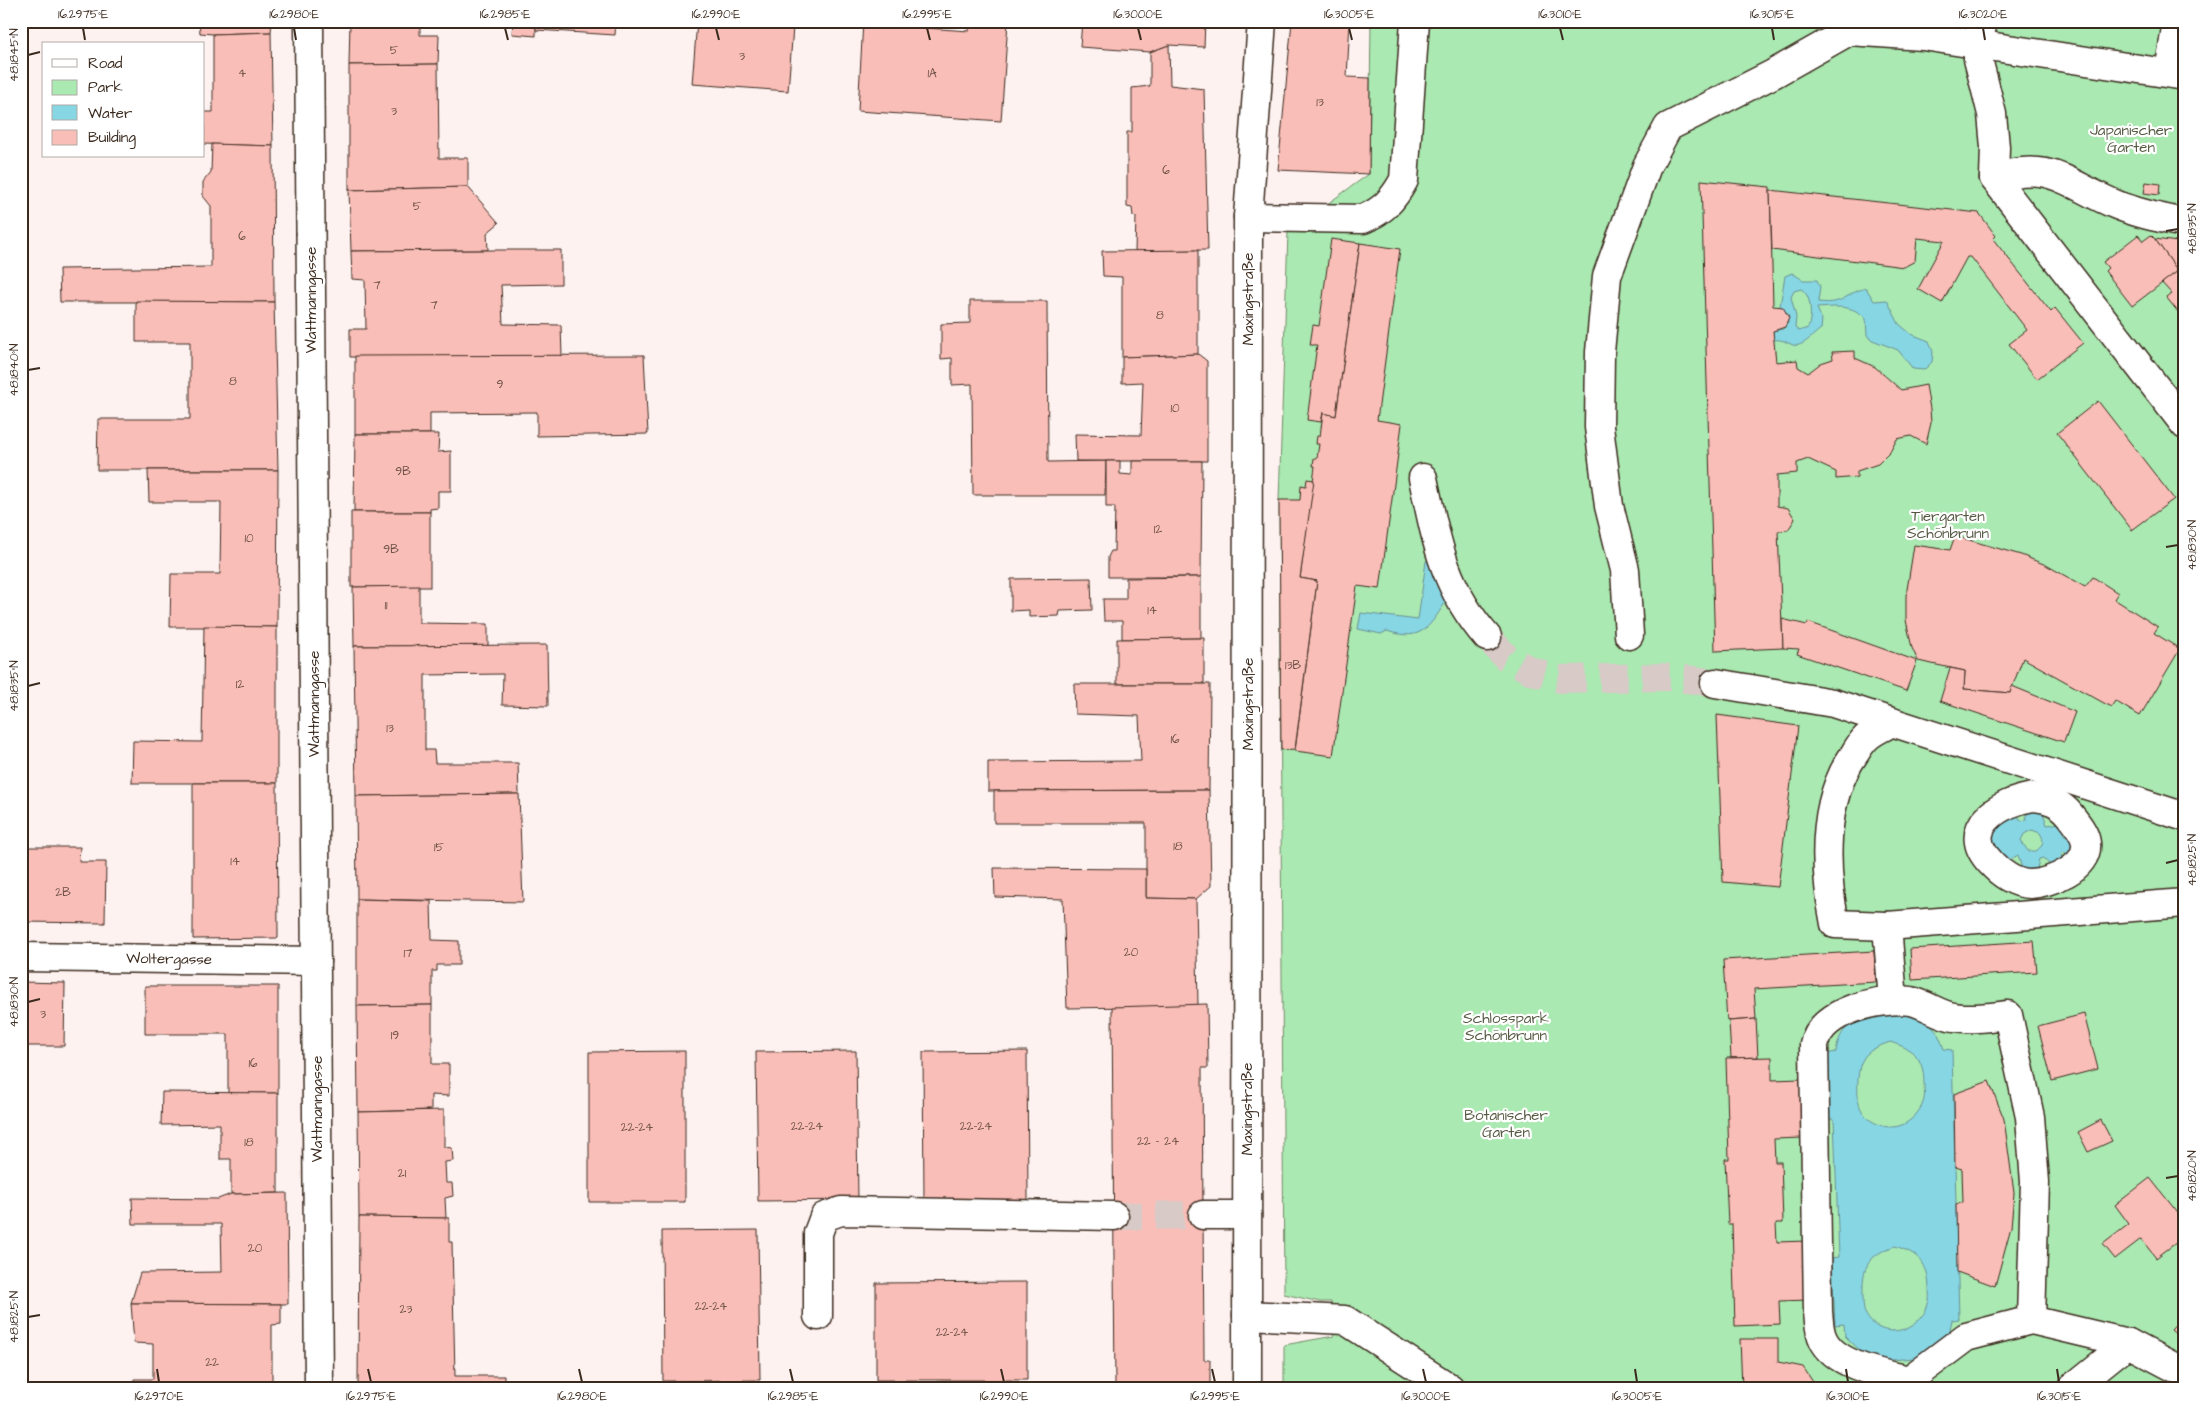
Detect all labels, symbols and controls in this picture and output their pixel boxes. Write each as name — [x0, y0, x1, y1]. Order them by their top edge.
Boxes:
text: 16.2975°E — [58, 6, 108, 23]
text: 16.2980°E — [269, 6, 319, 23]
text: 16.2985°E — [480, 6, 530, 23]
text: 16.2990°E — [692, 6, 740, 23]
text: 16.2995°E — [902, 6, 952, 23]
text: 16.3000°E — [1113, 6, 1163, 23]
text: 16.3005°E — [1324, 6, 1374, 23]
text: 16.3010°E — [1538, 6, 1582, 23]
text: 16.3015°E — [1750, 6, 1794, 23]
text: 16.3020°E — [1959, 6, 2007, 23]
text: 48.1845°N — [6, 28, 23, 82]
legend — [42, 42, 205, 158]
house number: 5 — [390, 42, 399, 59]
house number: 3 — [739, 48, 745, 65]
text: Road — [88, 53, 123, 74]
house number: 4 — [238, 65, 246, 82]
house number: 1A — [927, 65, 937, 82]
text: Park — [88, 77, 123, 98]
house number: 13 — [1316, 94, 1324, 111]
text: Water — [88, 103, 132, 124]
house number: 3 — [391, 103, 397, 120]
park label: Japanischer Garten — [2090, 120, 2172, 158]
text: Building — [88, 127, 136, 149]
house number: 6 — [1162, 162, 1170, 179]
house number: 5 — [413, 198, 422, 215]
text: 48.1835°N — [2184, 203, 2201, 255]
house number: 6 — [238, 228, 246, 245]
street label: Wattmanngasse — [301, 247, 323, 353]
street label: Maxingstraße — [1238, 253, 1260, 345]
house number: 7 — [373, 277, 381, 294]
house number: 7 — [430, 297, 438, 314]
house number: 8 — [1156, 307, 1164, 324]
text: 48.1840°N — [6, 343, 23, 396]
house number: 8 — [229, 373, 237, 390]
house number: 9 — [497, 376, 504, 393]
house number: 10 — [1170, 400, 1180, 417]
house number: 9B — [395, 463, 411, 480]
park label: Tiergarten Schönbrunn — [1907, 506, 1989, 544]
text: 48.1830°N — [2184, 519, 2201, 570]
house number: 12 — [1154, 521, 1162, 538]
house number: 10 — [244, 530, 254, 547]
house number: 9B — [383, 541, 399, 558]
house number: 11 — [384, 597, 388, 614]
house number: 14 — [1147, 602, 1157, 619]
street label: Wattmanngasse — [304, 651, 326, 757]
house number: 13B — [1285, 657, 1302, 674]
street label: Maxingstraße — [1238, 658, 1260, 750]
text: 48.1835°N — [6, 660, 23, 712]
house number: 12 — [236, 676, 244, 693]
house number: 13 — [386, 720, 394, 737]
house number: 16 — [1170, 731, 1180, 748]
text: 48.1825°N — [2184, 833, 2201, 886]
house number: 18 — [1173, 838, 1183, 855]
house number: 15 — [434, 839, 445, 856]
house number: 14 — [230, 853, 240, 870]
house number: 2B — [55, 884, 71, 901]
house number: 20 — [1124, 944, 1139, 961]
house number: 17 — [404, 945, 413, 962]
street label: Woltergasse — [126, 948, 212, 971]
text: 48.1830°N — [6, 976, 23, 1027]
house number: 3 — [40, 1006, 46, 1023]
park label: Schlosspark Schönbrunn — [1463, 1008, 1549, 1046]
house number: 19 — [391, 1027, 399, 1044]
house number: 16 — [248, 1055, 258, 1072]
street label: Wattmanngasse — [307, 1056, 329, 1162]
street label: Maxingstraße — [1237, 1063, 1259, 1155]
park label: Botanischer Garten — [1464, 1105, 1548, 1143]
house number: 22-24 — [791, 1118, 823, 1135]
house number: 22-24 — [960, 1118, 992, 1135]
house number: 22-24 — [621, 1119, 653, 1136]
house number: 22 - 24 — [1137, 1133, 1179, 1150]
house number: 18 — [244, 1134, 254, 1151]
text: 48.1820°N — [2184, 1150, 2201, 1202]
house number: 21 — [398, 1165, 407, 1182]
house number: 20 — [248, 1240, 263, 1257]
text: 48.1825°N — [6, 1290, 23, 1343]
house number: 22-24 — [695, 1298, 727, 1315]
house number: 23 — [400, 1301, 412, 1318]
house number: 22-24 — [936, 1324, 968, 1341]
house number: 22 — [205, 1354, 219, 1371]
text: 16.2970°E — [134, 1388, 184, 1405]
text: 16.2975°E — [346, 1388, 396, 1405]
text: 16.2980°E — [557, 1388, 607, 1405]
text: 16.2985°E — [768, 1388, 818, 1405]
text: 16.2990°E — [980, 1388, 1028, 1405]
text: 16.2995°E — [1190, 1388, 1240, 1405]
text: 16.3000°E — [1401, 1388, 1451, 1405]
text: 16.3005°E — [1612, 1388, 1662, 1405]
text: 16.3010°E — [1826, 1388, 1870, 1405]
text: 16.3015°E — [2037, 1388, 2081, 1405]

